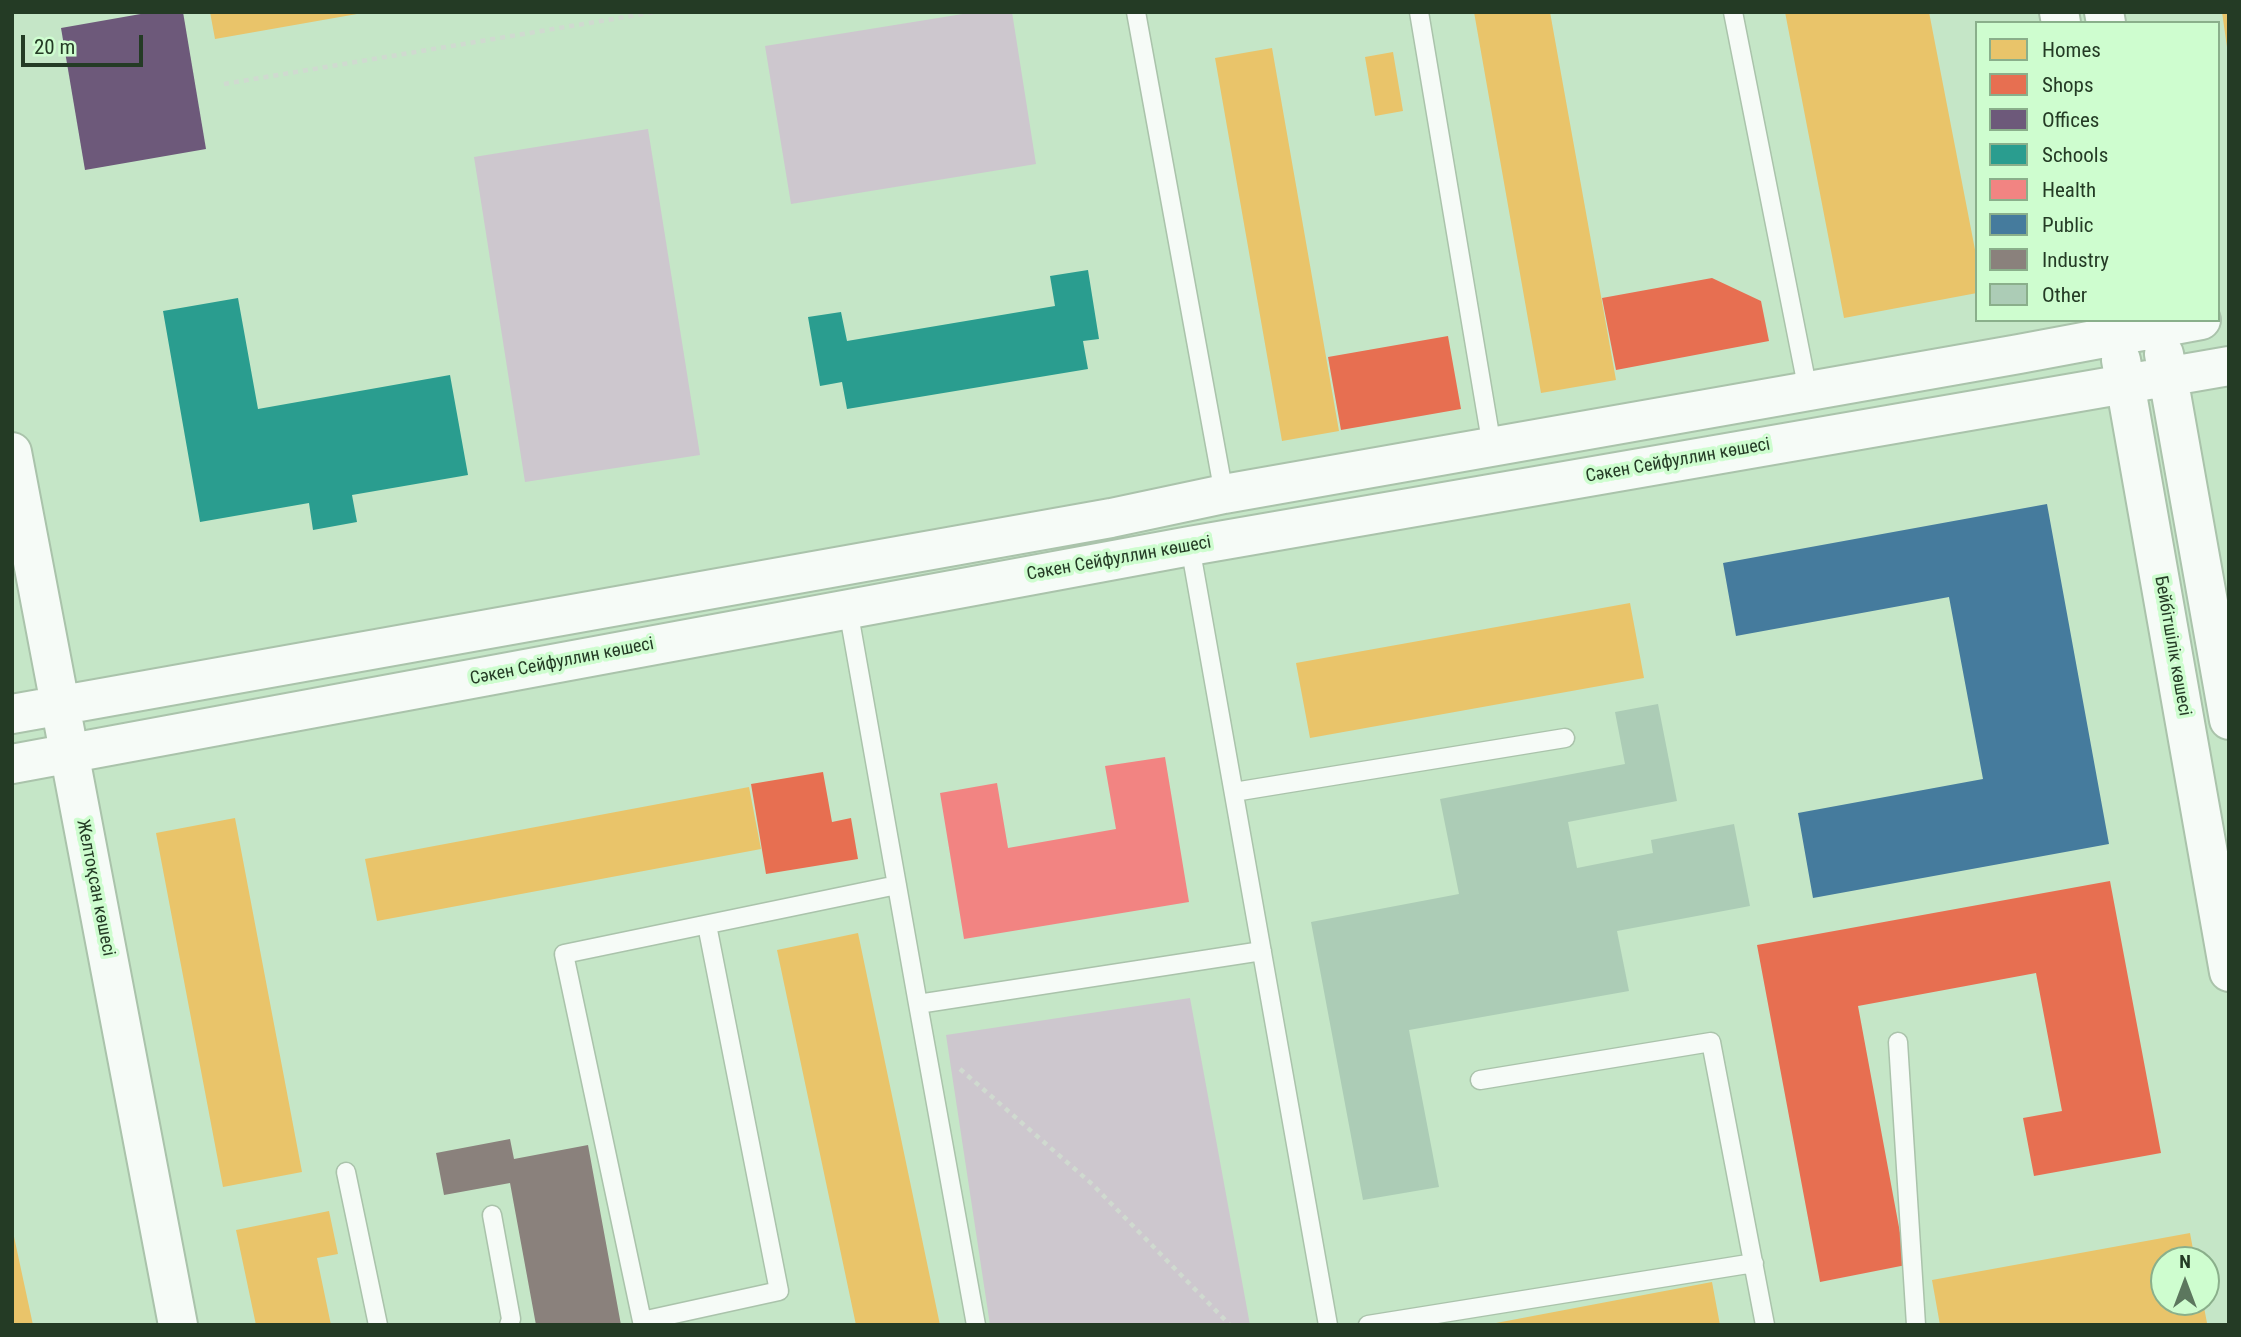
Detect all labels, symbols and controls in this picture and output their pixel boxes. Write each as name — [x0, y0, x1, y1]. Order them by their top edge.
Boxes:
scale bar — [24, 21, 147, 65]
legend — [1975, 21, 2220, 322]
text: 20 m — [34, 35, 75, 59]
text: Homes — [2042, 38, 2101, 62]
text: Shops — [2042, 73, 2094, 97]
text: Offices — [2042, 108, 2099, 132]
text: Schools — [2042, 143, 2108, 167]
text: Health — [2042, 178, 2096, 202]
text: Public — [2042, 213, 2094, 237]
text: Industry — [2042, 248, 2109, 272]
text: Other — [2042, 283, 2087, 307]
street label: Сәкен Сейфуллин көшесі — [1584, 434, 1772, 488]
street label: Сәкен Сейфуллин көшесі — [1025, 532, 1213, 586]
street label: Бейбітшілік көшесі — [2149, 574, 2195, 718]
street label: Сәкен Сейфуллин көшесі — [468, 634, 656, 690]
street label: Желтоқсан көшесі — [71, 818, 119, 958]
north arrow — [2150, 1246, 2220, 1316]
text: N — [2179, 1250, 2191, 1273]

